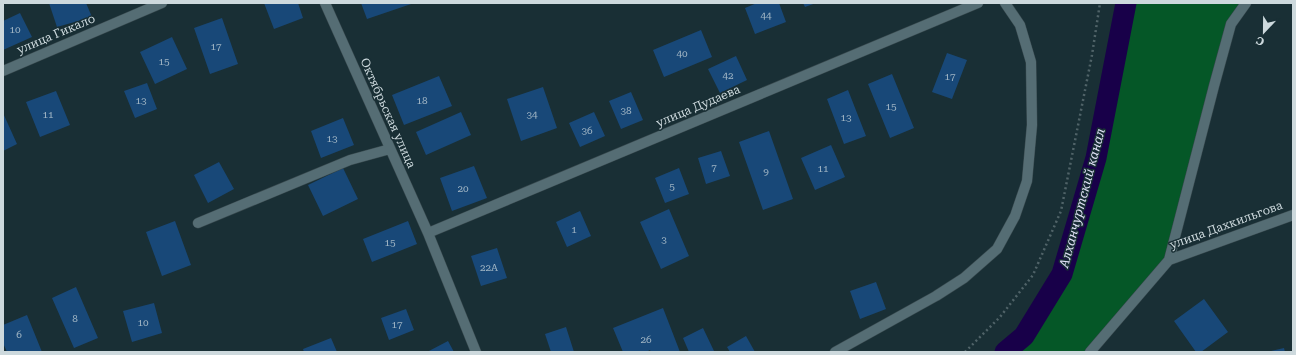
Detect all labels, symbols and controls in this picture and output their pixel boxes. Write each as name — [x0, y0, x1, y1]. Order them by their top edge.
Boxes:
house number: 44 — [760, 10, 772, 21]
street label: улица Гикало — [15, 11, 97, 57]
north arrow — [1244, 12, 1284, 52]
house number: 10 — [9, 24, 21, 35]
text: С — [1254, 33, 1266, 48]
house number: 17 — [210, 41, 222, 52]
house number: 40 — [676, 48, 688, 59]
house number: 15 — [158, 56, 170, 67]
street label: Октябрьская улица — [357, 56, 419, 171]
house number: 42 — [722, 70, 734, 81]
house number: 17 — [944, 71, 956, 82]
street label: улица Дудаева — [654, 82, 743, 130]
house number: 13 — [135, 95, 147, 106]
house number: 18 — [416, 95, 428, 106]
house number: 15 — [885, 101, 897, 112]
house number: 38 — [620, 105, 632, 116]
house number: 11 — [42, 109, 54, 120]
house number: 34 — [526, 109, 538, 120]
house number: 13 — [840, 112, 852, 123]
house number: 36 — [581, 125, 593, 136]
water label: Алханчуртский канал — [1056, 126, 1108, 270]
house number: 13 — [326, 133, 338, 144]
house number: 7 — [711, 162, 717, 173]
house number: 11 — [817, 163, 829, 174]
house number: 9 — [763, 166, 769, 177]
house number: 5 — [669, 181, 675, 192]
house number: 20 — [457, 183, 469, 194]
street label: улица Дахкильгова — [1168, 198, 1285, 252]
house number: 1 — [571, 224, 577, 235]
house number: 3 — [661, 234, 667, 245]
house number: 15 — [384, 237, 396, 248]
house number: 22А — [480, 262, 498, 273]
house number: 8 — [72, 313, 78, 324]
house number: 10 — [137, 317, 149, 328]
house number: 17 — [391, 319, 403, 330]
house number: 6 — [16, 329, 22, 340]
house number: 26 — [640, 334, 652, 345]

